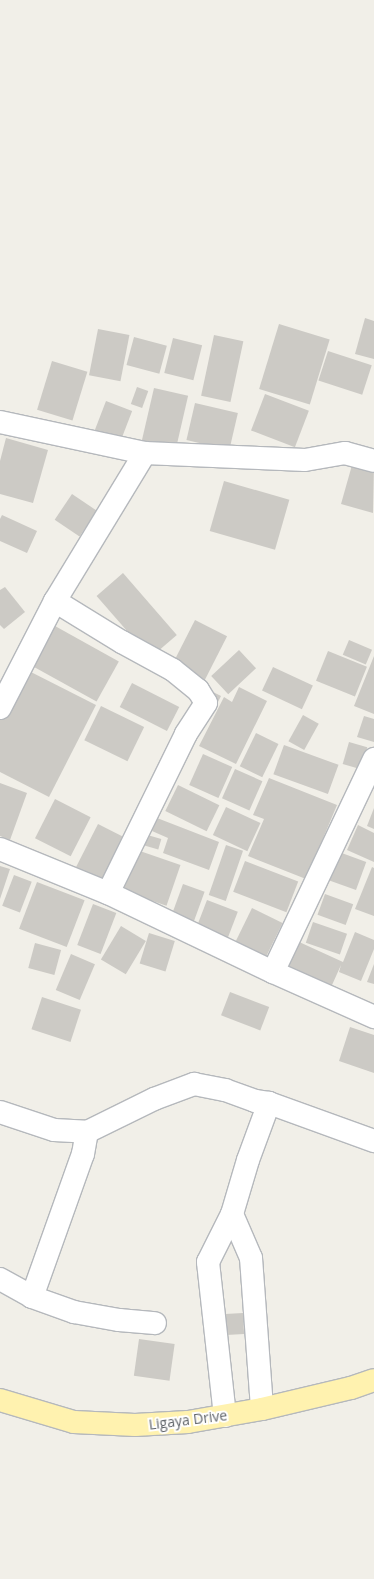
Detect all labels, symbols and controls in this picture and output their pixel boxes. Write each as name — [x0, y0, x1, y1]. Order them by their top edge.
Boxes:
street label: Ligaya Drive — [148, 1407, 228, 1433]

